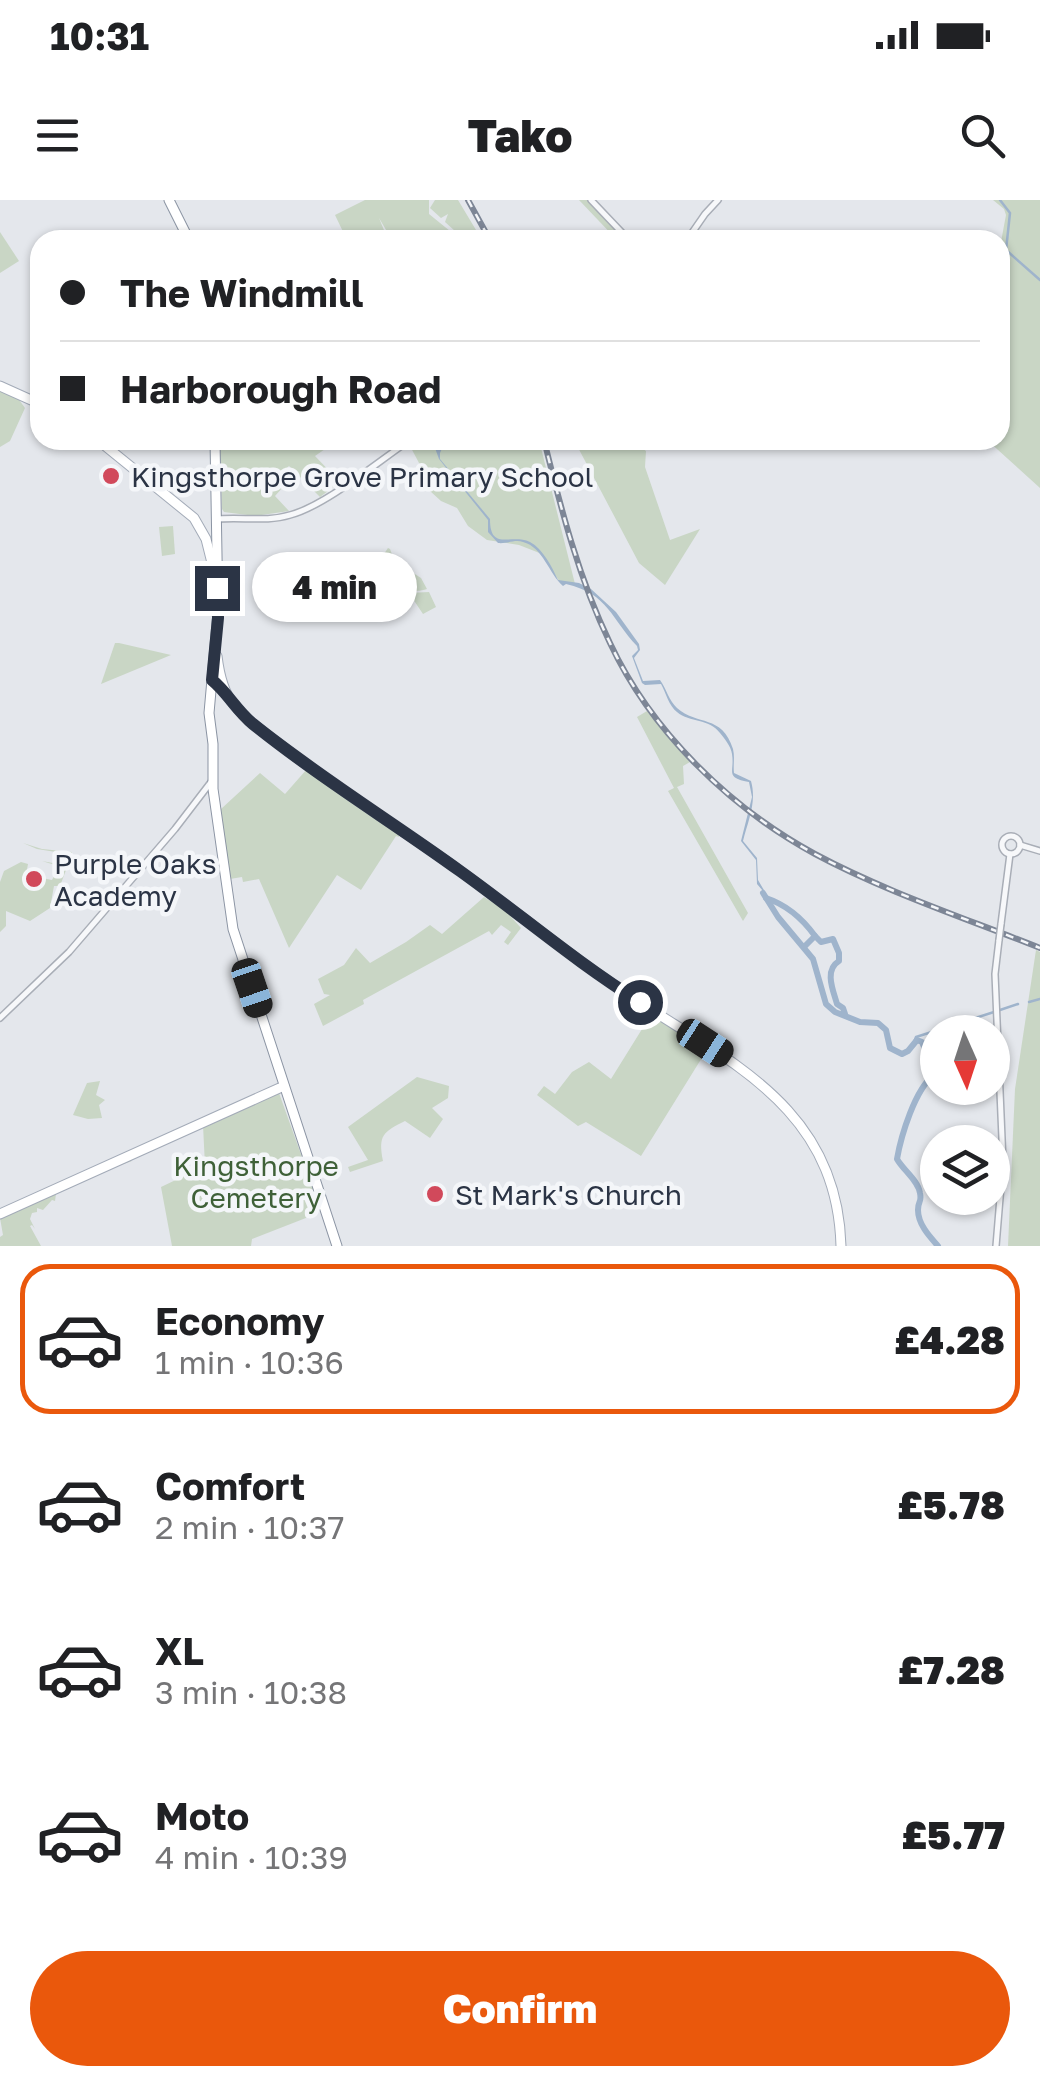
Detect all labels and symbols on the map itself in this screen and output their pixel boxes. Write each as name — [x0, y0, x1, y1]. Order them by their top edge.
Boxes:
place label: Kingsthorpe Grove Primary School — [131, 460, 593, 493]
marker: Kingsthorpe Grove Primary School — [100, 465, 122, 487]
callout: 4 min — [252, 553, 417, 623]
route end — [195, 566, 240, 611]
place label: Purple Oaks Academy — [54, 847, 217, 912]
marker: Purple Oaks Academy — [23, 868, 45, 890]
car — [228, 955, 276, 1021]
route start — [618, 980, 663, 1025]
car — [672, 1014, 738, 1072]
north arrow — [920, 1015, 1010, 1105]
park label: Kingsthorpe Cemetery — [173, 1149, 339, 1214]
place label: St Mark's Church — [455, 1178, 682, 1211]
marker: St Mark's Church — [424, 1183, 446, 1205]

